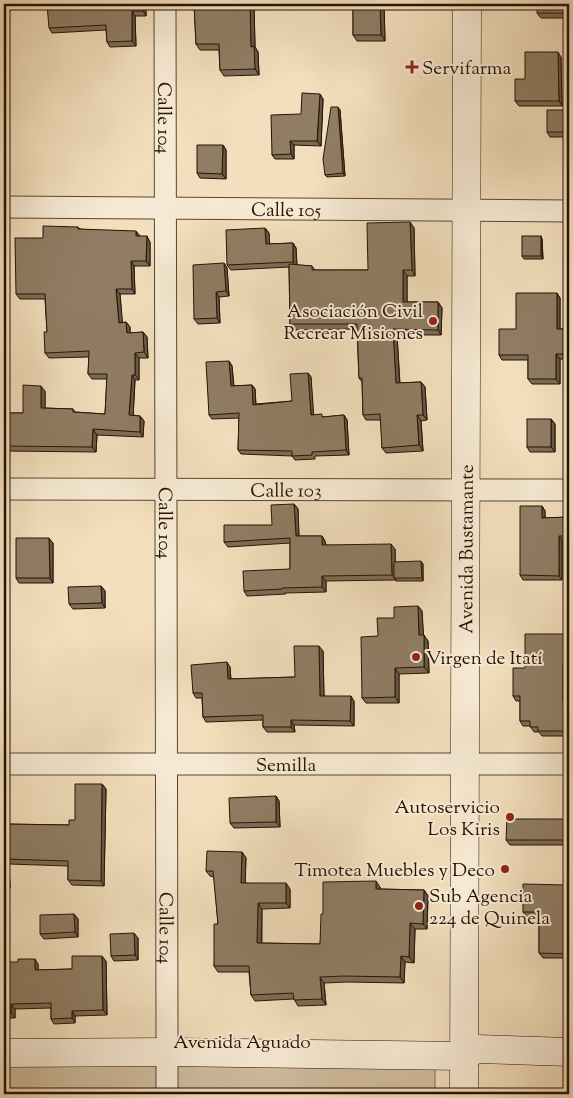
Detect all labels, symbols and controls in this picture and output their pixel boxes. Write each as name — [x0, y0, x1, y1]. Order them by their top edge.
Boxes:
place label: Servifarma — [422, 56, 512, 83]
marker: Servifarma — [406, 61, 418, 73]
street label: Calle 104 — [149, 82, 176, 155]
street label: Calle 105 — [251, 198, 322, 225]
place label: Asociación Civil Recrear Misiones — [283, 299, 423, 348]
marker: Asociación Civil Recrear Misiones — [427, 315, 439, 327]
street label: Avenida Bustamante — [454, 464, 482, 634]
street label: Calle 103 — [250, 478, 322, 506]
street label: Calle 104 — [150, 487, 177, 560]
place label: Virgen de Itatí — [426, 646, 543, 673]
marker: Virgen de Itatí — [410, 651, 422, 663]
street label: Semilla — [256, 753, 317, 780]
place label: Autoservicio Los Kiris — [394, 795, 500, 844]
marker: Autoservicio Los Kiris — [504, 811, 516, 823]
place label: Timotea Muebles y Deco — [294, 858, 495, 885]
marker: Timotea Muebles y Deco — [499, 863, 511, 875]
place label: Sub Agencia 224 de Quinela — [429, 884, 550, 933]
street label: Calle 104 — [151, 892, 178, 965]
marker: Sub Agencia 224 de Quinela — [413, 900, 425, 912]
street label: Avenida Aguado — [173, 1030, 311, 1057]

